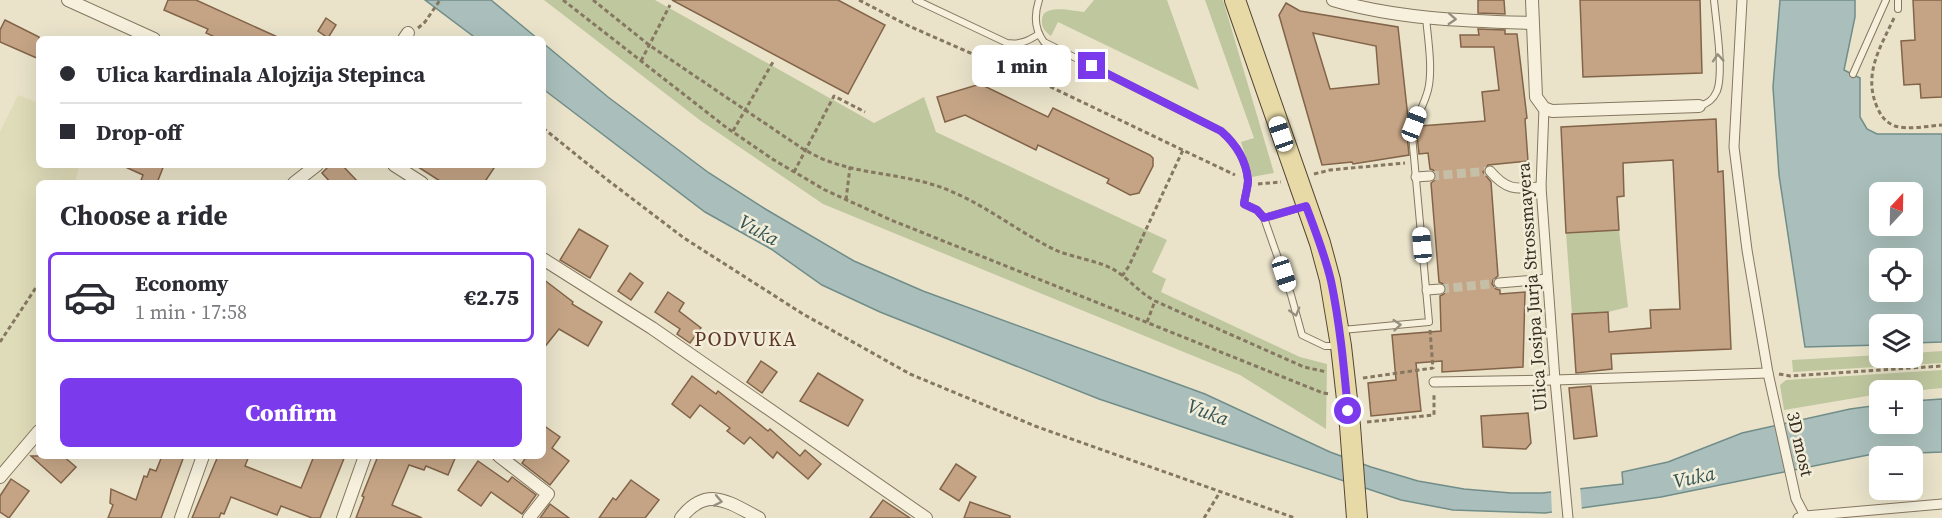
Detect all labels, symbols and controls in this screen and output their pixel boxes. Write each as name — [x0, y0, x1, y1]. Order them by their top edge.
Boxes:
one-way arrow — [1448, 13, 1457, 26]
callout: 1 min — [972, 45, 1071, 87]
text: 1 min — [995, 52, 1048, 80]
route end — [1078, 52, 1105, 79]
one-way arrow — [1712, 53, 1725, 62]
text: Ulica kardinala Alojzija Stepinca — [96, 59, 425, 89]
car — [1399, 104, 1429, 144]
car — [1267, 114, 1295, 154]
text: Drop-off — [96, 117, 182, 147]
street label: Ulica Josipa Jurja Strossmayera — [1510, 161, 1553, 412]
north arrow — [1869, 182, 1923, 236]
map controls — [1869, 182, 1923, 500]
text: Choose a ride — [60, 197, 228, 234]
water label: Vuka — [734, 207, 785, 253]
car — [1411, 226, 1433, 264]
button: locate — [1869, 248, 1923, 302]
car — [1270, 254, 1298, 294]
text: Economy — [135, 268, 229, 298]
icon: car — [63, 270, 117, 324]
text: €2.75 — [464, 282, 519, 312]
text: 1 min · 17:58 — [135, 298, 247, 326]
one-way arrow — [1288, 307, 1301, 317]
button: layers — [1869, 314, 1923, 368]
one-way arrow — [1393, 319, 1402, 332]
district label: PODVUKA — [694, 325, 798, 353]
button: Confirm — [60, 378, 522, 447]
button: + — [1869, 380, 1923, 434]
water label: Vuka — [1183, 392, 1233, 433]
route start — [1334, 397, 1361, 424]
street label: 3D most — [1781, 409, 1820, 479]
button: − — [1869, 446, 1923, 500]
water label: Vuka — [1670, 459, 1718, 495]
one-way arrow — [712, 494, 722, 507]

